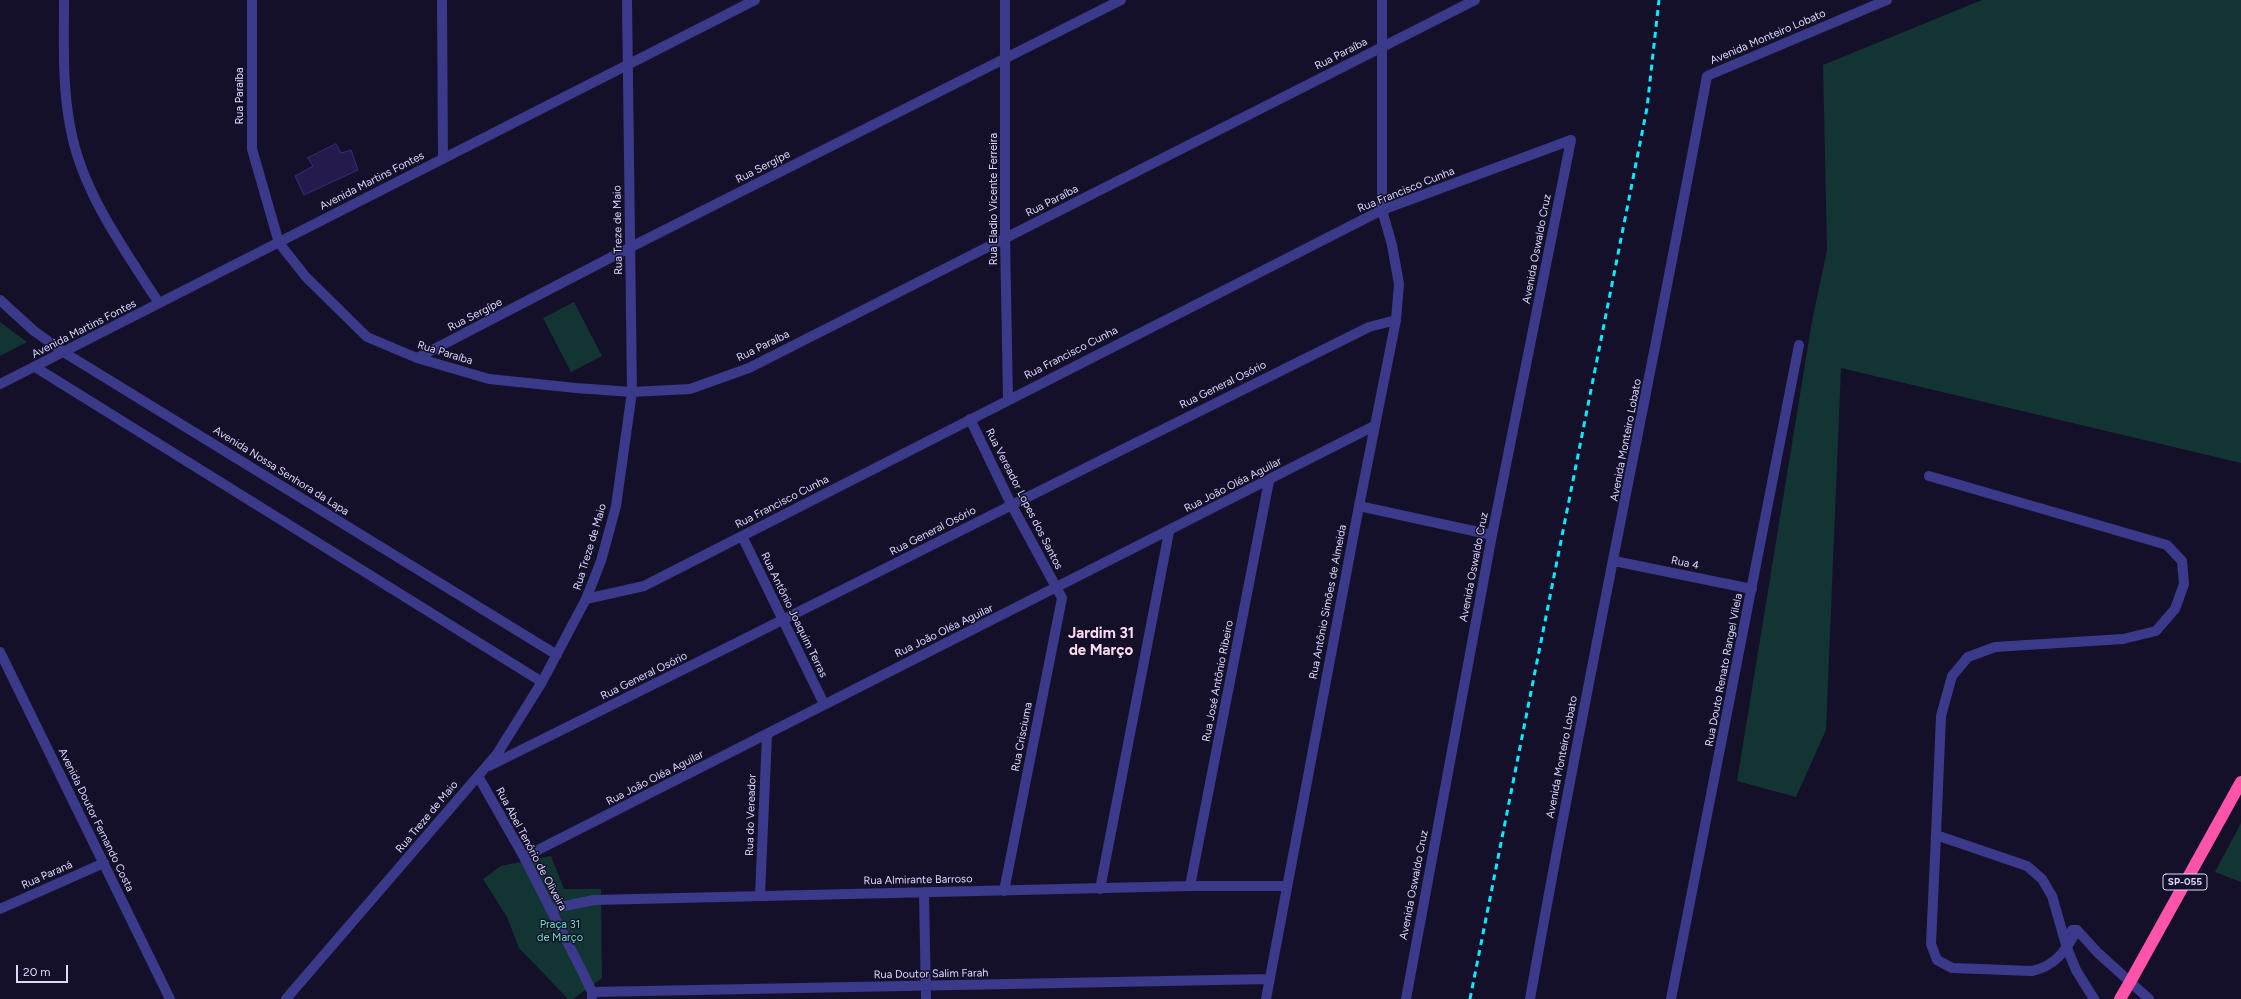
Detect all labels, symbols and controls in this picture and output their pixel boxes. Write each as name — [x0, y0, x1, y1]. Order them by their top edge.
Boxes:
street label: Avenida Monteiro Lobato — [1708, 7, 1828, 67]
street label: Rua Paraíba — [1313, 35, 1369, 73]
street label: Rua Paraíba — [233, 67, 247, 125]
street label: Rua Eladio Vicente Ferreira — [987, 133, 1001, 265]
street label: Rua Sergípe — [734, 148, 792, 186]
street label: Avenida Martins Fontes — [318, 149, 426, 213]
street label: Rua Francisco Cunha — [1356, 165, 1456, 215]
street label: Rua Paraíba — [1024, 182, 1080, 220]
street label: Rua Treze de Maio — [611, 185, 625, 275]
street label: Avenida Oswaldo Cruz — [1520, 193, 1554, 305]
street label: Rua Sergípe — [446, 296, 504, 334]
street label: Avenida Martins Fontes — [30, 297, 138, 361]
street label: Rua Francisco Cunha — [1022, 324, 1120, 382]
street label: Rua Paraíba — [734, 328, 792, 364]
street label: Rua Paraíba — [416, 338, 474, 368]
street label: Rua General Osório — [1177, 358, 1269, 412]
street label: Avenida Monteiro Lobato — [1608, 378, 1644, 502]
street label: Avenida Nossa Senhora da Lapa — [211, 424, 351, 518]
street label: Rua Vereador Lopes dos Santos — [983, 426, 1065, 572]
street label: Rua João Oléa Aguilar — [1182, 455, 1284, 515]
street label: Rua Francisco Cunha — [733, 473, 831, 531]
street label: Rua Treze de Maio — [571, 502, 609, 592]
street label: Rua General Osório — [888, 504, 978, 558]
street label: Avenida Oswaldo Cruz — [1457, 511, 1491, 623]
street label: Rua Antônio Simões de Almeida — [1307, 524, 1349, 680]
street label: Rua Antônio Joaquim Terras — [758, 550, 830, 680]
street label: Rua 4 — [1670, 554, 1700, 572]
street label: Rua Douto Renato Rangel Vilela — [1703, 592, 1745, 748]
street label: Rua João Oléa Aguilar — [893, 601, 995, 661]
street label: Rua José Antônio Ribeiro — [1200, 619, 1236, 743]
district label: Jardim 31 de Março — [1068, 625, 1134, 660]
street label: Rua General Osório — [598, 649, 690, 703]
street label: Avenida Monteiro Lobato — [1544, 695, 1580, 819]
street label: Rua Crisciuma — [1009, 701, 1035, 773]
street label: Avenida Doutor Fernando Costa — [56, 746, 136, 894]
street label: Rua João Oléa Aguilar — [604, 748, 706, 808]
street label: Rua do Vereador — [743, 774, 759, 856]
street label: Rua Treze de Maio — [393, 778, 461, 856]
street label: Rua Abel Tenório de Oliveira — [493, 785, 569, 913]
street label: Avenida Oswaldo Cruz — [1397, 829, 1431, 941]
street label: Rua Paraná — [20, 858, 74, 892]
street label: Rua Almirante Barroso — [863, 872, 973, 888]
road number: SP-055 — [2163, 874, 2207, 890]
park label: Praça 31 de Março — [537, 918, 583, 944]
scale bar — [18, 957, 70, 983]
text: 20 m — [23, 965, 51, 979]
street label: Rua Doutor Salim Farah — [874, 966, 988, 982]

